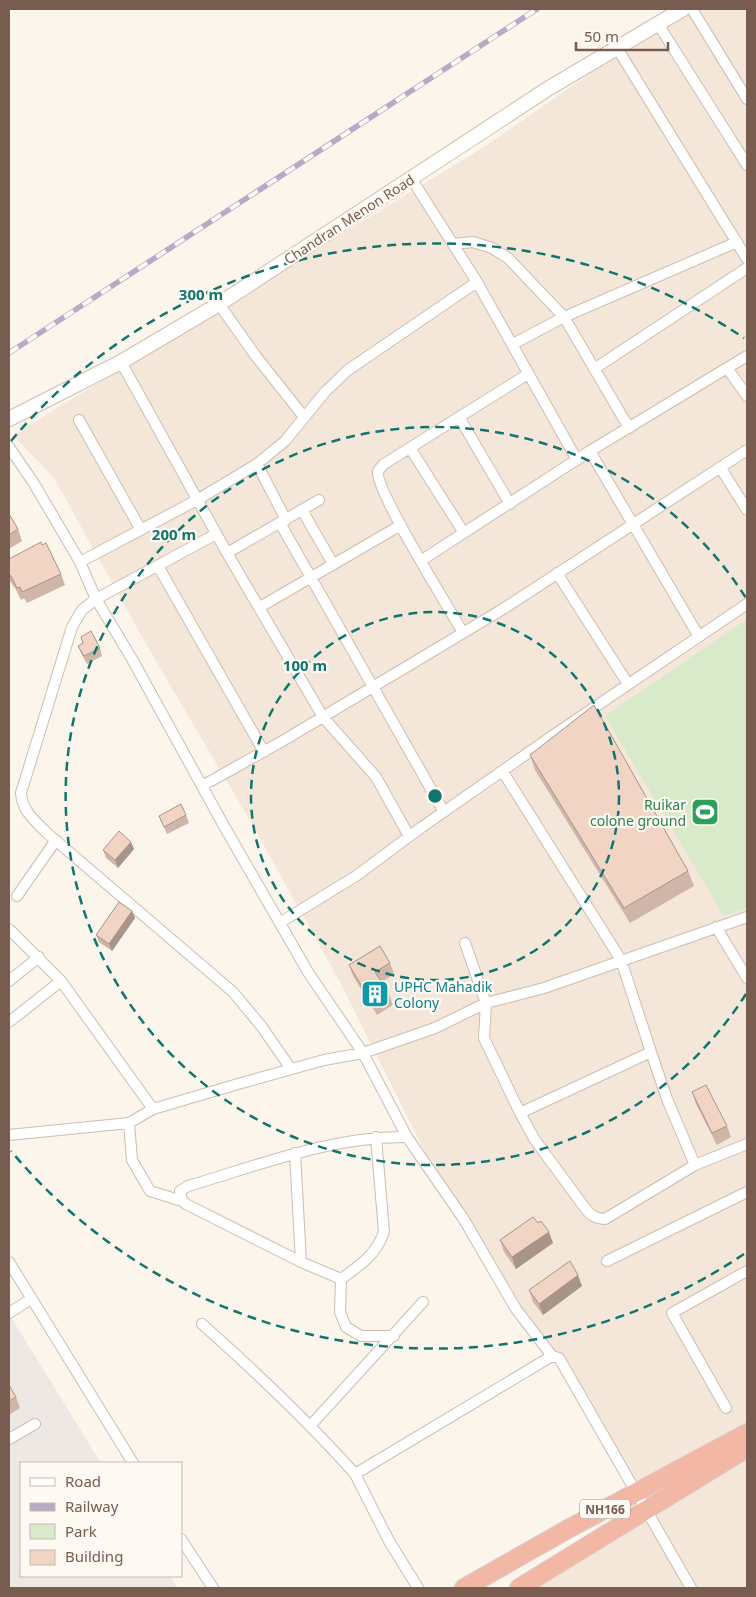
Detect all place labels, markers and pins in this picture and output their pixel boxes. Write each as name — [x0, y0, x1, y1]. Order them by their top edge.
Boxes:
centre of rings — [426, 787, 444, 805]
place label: Ruikar colone ground — [590, 795, 686, 830]
sports icon: Ruikar colone ground — [690, 797, 720, 827]
place label: UPHC Mahadik Colony — [394, 977, 493, 1012]
building icon: UPHC Mahadik Colony — [360, 979, 390, 1009]

